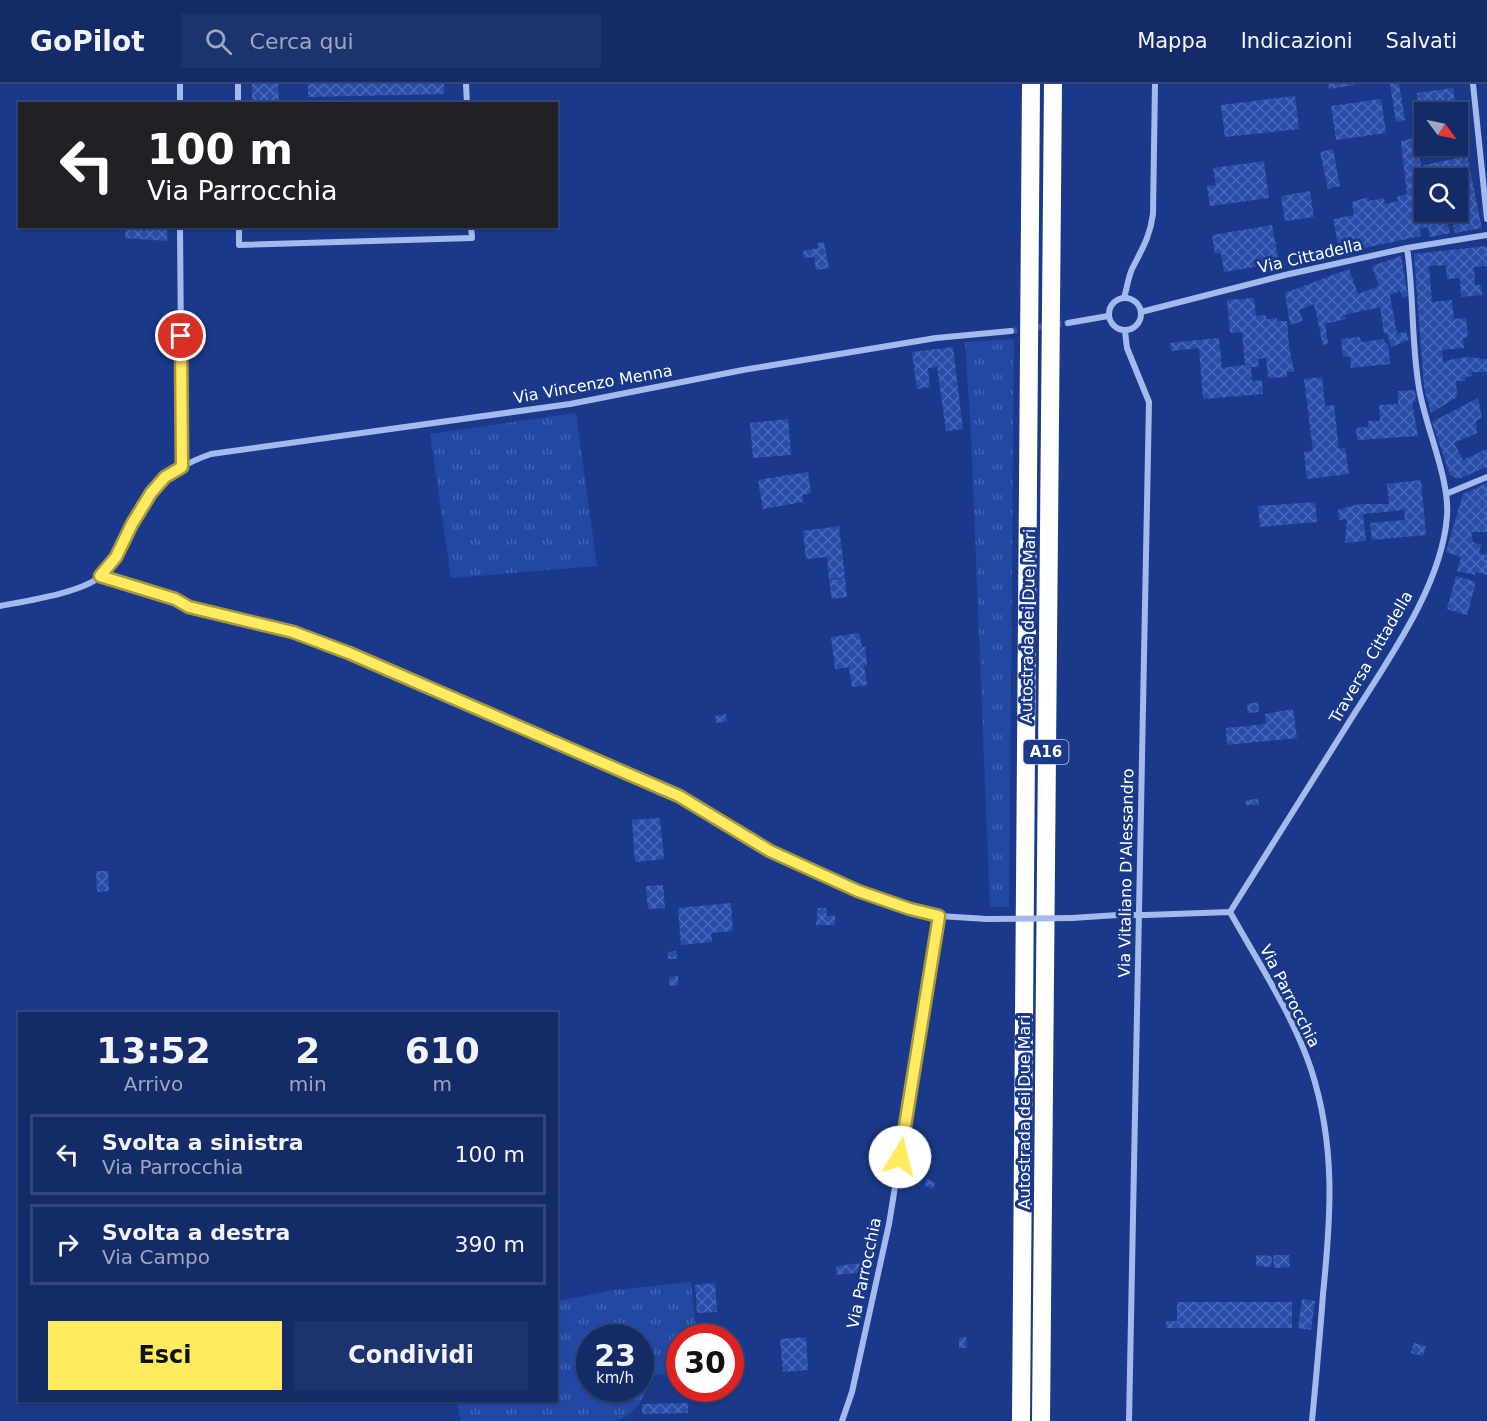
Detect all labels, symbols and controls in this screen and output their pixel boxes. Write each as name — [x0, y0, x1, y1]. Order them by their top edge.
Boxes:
search box — [181, 14, 601, 68]
text: GoPilot — [30, 25, 145, 58]
icon: search — [202, 25, 235, 58]
text: Cerca qui — [250, 29, 354, 54]
text: Mappa — [1137, 29, 1208, 53]
text: Indicazioni — [1241, 29, 1353, 53]
text: Salvati — [1386, 29, 1457, 53]
north arrow — [1414, 102, 1468, 156]
map controls — [1414, 102, 1468, 222]
text: 100 m — [147, 125, 293, 174]
icon: left — [48, 126, 126, 204]
button: search — [1414, 168, 1468, 222]
text: Via Parrocchia — [147, 175, 338, 206]
street label: Via Cittadella — [1256, 235, 1364, 277]
pin — [155, 310, 206, 361]
icon: arrive — [164, 319, 197, 352]
street label: Via Vincenzo Menna — [512, 361, 674, 407]
street label: Autostrada dei Due Mari — [1017, 528, 1039, 724]
street label: Traversa Cittadella — [1325, 587, 1417, 727]
road number: A16 — [1024, 740, 1068, 764]
street label: Via Vitaliano D'Alessandro — [1115, 768, 1137, 978]
street label: Via Parrocchia — [1256, 941, 1324, 1051]
street label: Autostrada dei Due Mari — [1015, 1015, 1034, 1209]
text: 13:52 — [96, 1030, 211, 1071]
text: 2 — [295, 1030, 320, 1071]
text: 610 — [405, 1030, 480, 1071]
text: Arrivo — [124, 1072, 183, 1096]
text: min — [289, 1072, 327, 1096]
text: m — [433, 1072, 452, 1096]
position arrow — [868, 1125, 932, 1189]
text: Svolta a sinistra — [102, 1130, 304, 1155]
icon: left — [51, 1138, 84, 1171]
text: 100 m — [455, 1142, 525, 1167]
text: Via Parrocchia — [102, 1155, 243, 1179]
street label: Via Parrocchia — [843, 1216, 885, 1330]
text: Svolta a destra — [102, 1220, 290, 1245]
icon: right — [51, 1228, 84, 1261]
text: 390 m — [455, 1232, 525, 1257]
text: Via Campo — [102, 1245, 210, 1269]
button: Esci — [48, 1321, 282, 1390]
button: Condividi — [294, 1321, 528, 1390]
speed limit sign: 30 — [666, 1324, 744, 1402]
text: 23 — [594, 1338, 636, 1373]
text: km/h — [596, 1369, 634, 1387]

